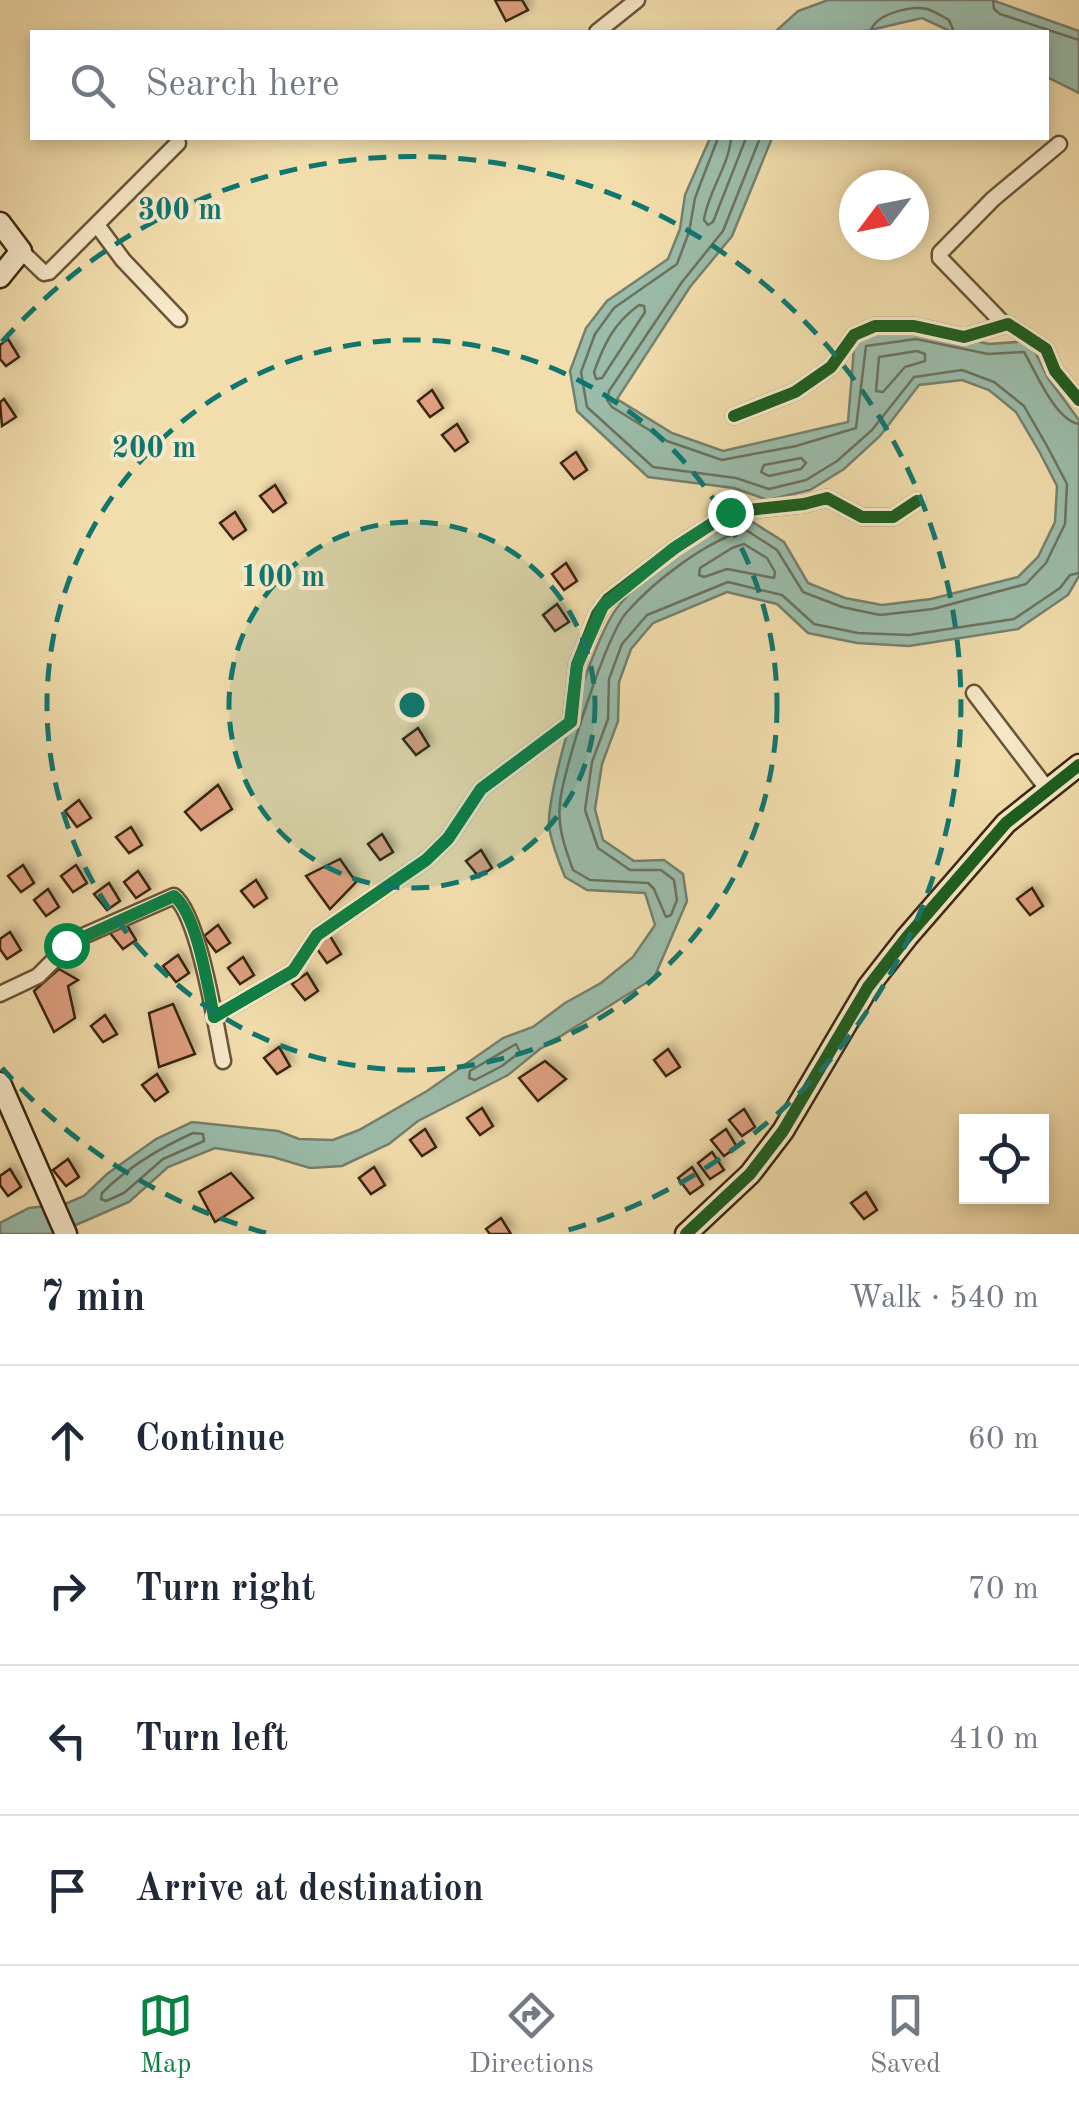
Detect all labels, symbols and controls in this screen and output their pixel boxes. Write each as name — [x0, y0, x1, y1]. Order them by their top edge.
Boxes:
search box — [30, 30, 1049, 140]
icon: search — [65, 58, 120, 113]
text: Search here — [145, 66, 340, 104]
north arrow — [839, 170, 929, 260]
text: 300 m — [138, 196, 222, 226]
text: 200 m — [112, 434, 196, 464]
route end — [708, 490, 754, 536]
text: 100 m — [241, 563, 325, 593]
centre of rings — [394, 687, 430, 723]
route start — [44, 923, 90, 969]
map controls — [959, 1114, 1049, 1204]
button: locate — [959, 1114, 1049, 1204]
text: 7 min — [40, 1278, 146, 1320]
text: Walk · 540 m — [849, 1283, 1039, 1315]
icon: ahead — [40, 1413, 95, 1468]
text: Continue — [135, 1421, 285, 1459]
text: 60 m — [968, 1424, 1039, 1456]
icon: right — [40, 1563, 95, 1618]
text: Turn right — [135, 1571, 315, 1609]
text: 70 m — [968, 1574, 1039, 1606]
icon: left — [40, 1713, 95, 1768]
text: Turn left — [135, 1721, 288, 1759]
text: 410 m — [949, 1724, 1039, 1756]
icon: arrive — [40, 1863, 95, 1918]
text: Arrive at destination — [135, 1871, 484, 1909]
tab: Map — [138, 1988, 193, 2083]
tab: Directions — [469, 1988, 594, 2083]
tab: Saved — [870, 1988, 941, 2083]

